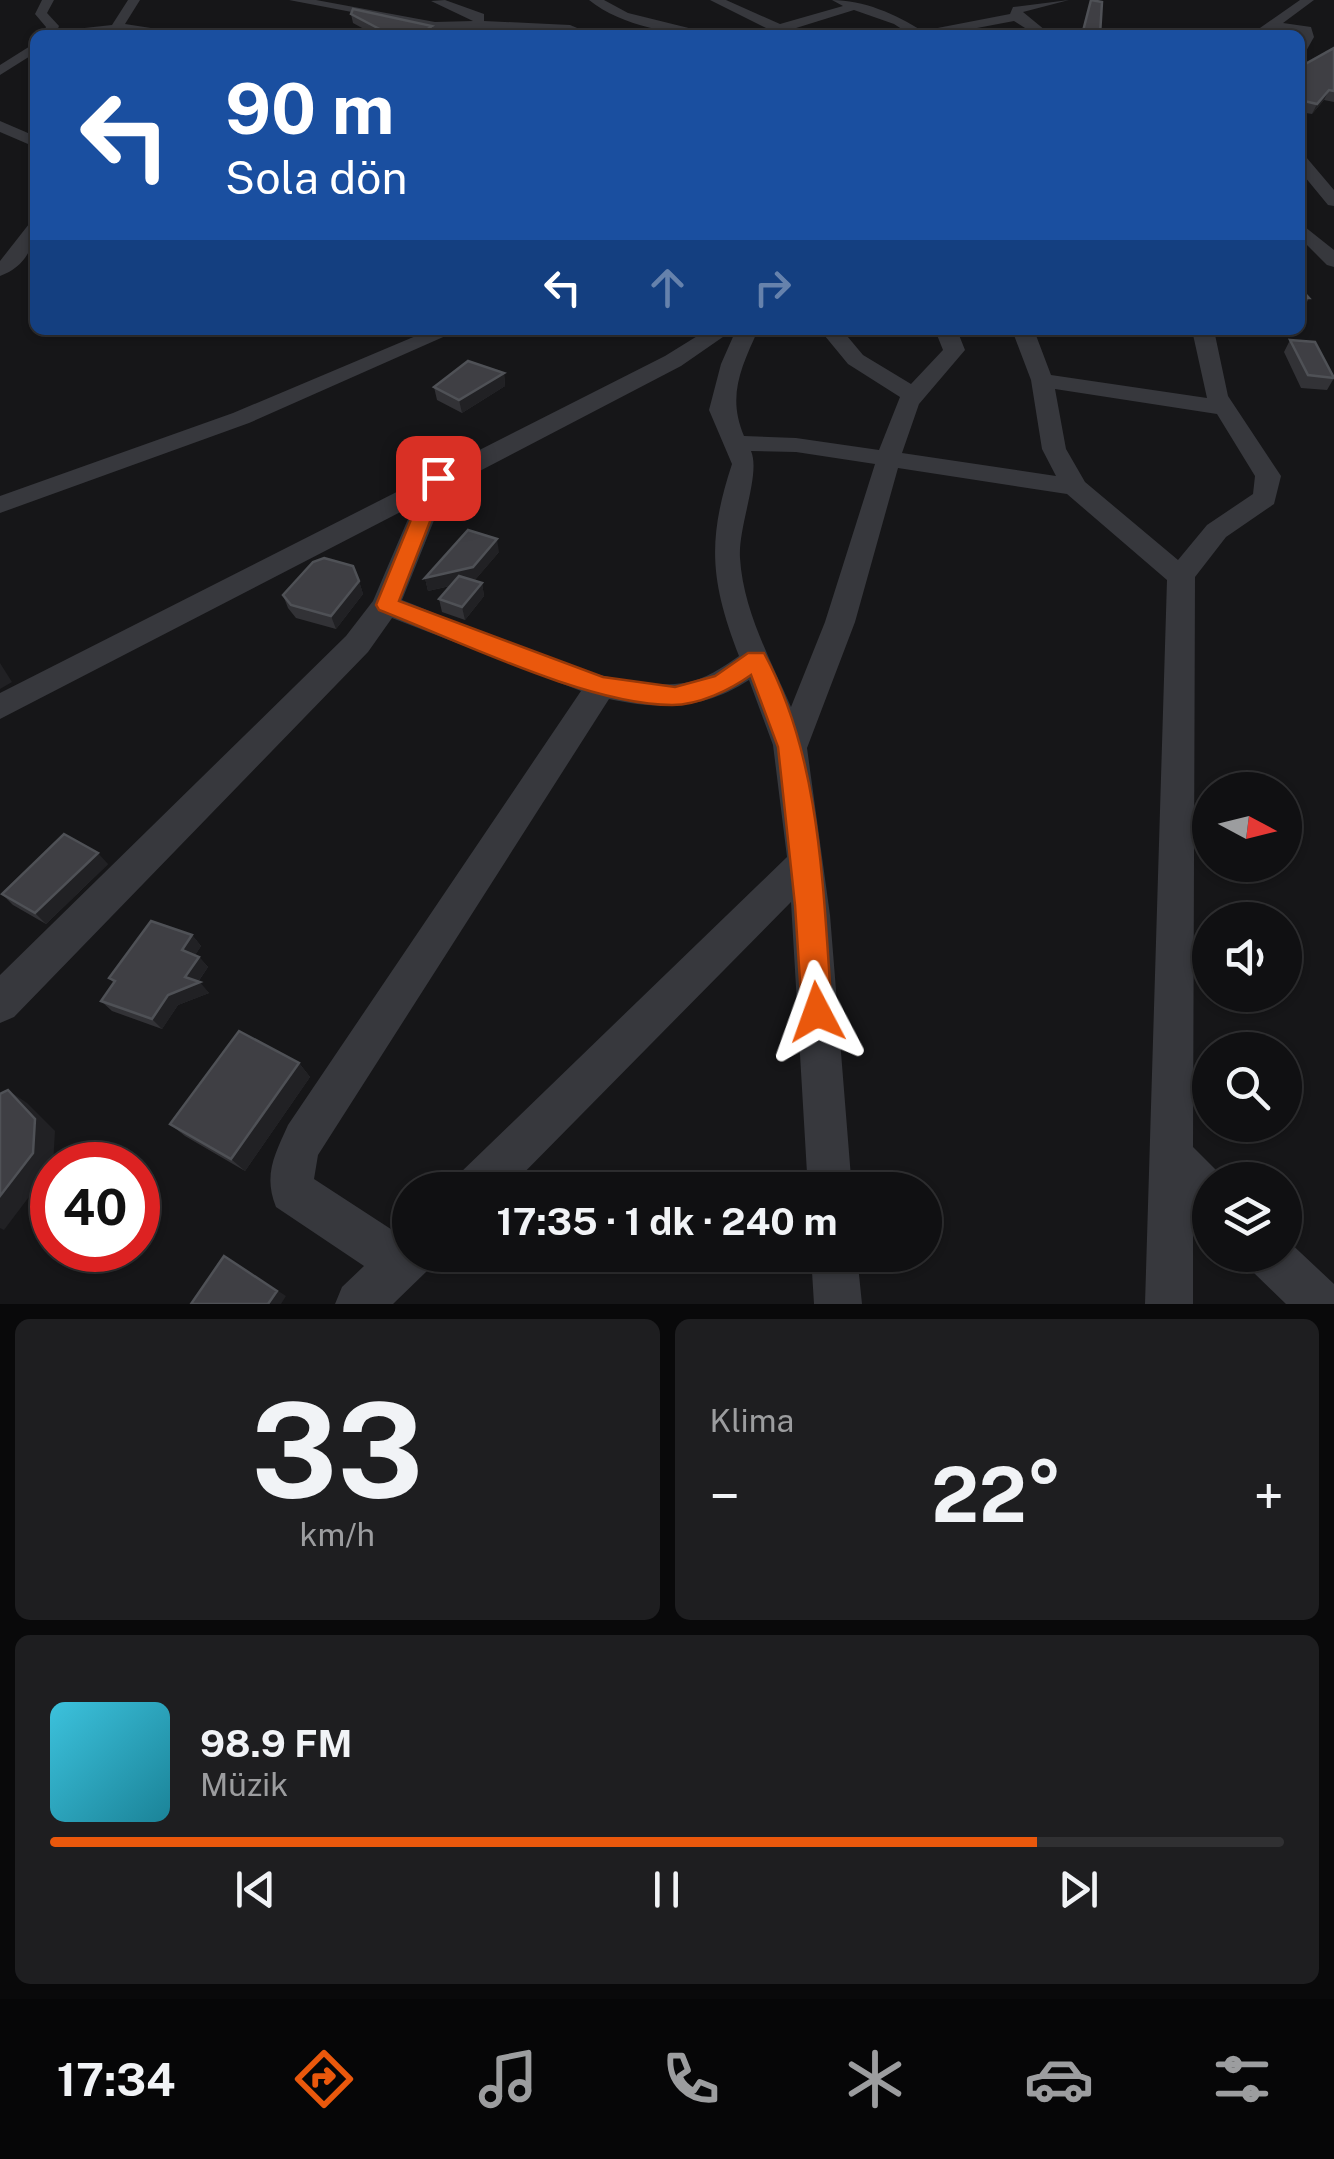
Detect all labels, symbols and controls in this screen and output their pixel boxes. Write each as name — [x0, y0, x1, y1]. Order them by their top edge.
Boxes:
text: 90 m — [225, 67, 395, 150]
icon: left — [60, 70, 190, 200]
text: Sola dön — [225, 151, 408, 204]
icon: left — [535, 260, 590, 315]
icon: ahead — [640, 260, 695, 315]
icon: right — [745, 260, 800, 315]
pin — [396, 436, 481, 521]
icon: arrive — [411, 451, 466, 506]
north arrow — [1192, 772, 1302, 882]
map controls — [1192, 772, 1302, 1272]
button: sound — [1192, 902, 1302, 1012]
position arrow — [765, 960, 869, 1064]
button: search — [1192, 1032, 1302, 1142]
speed limit sign: 40 — [30, 1142, 160, 1272]
button: layers — [1192, 1162, 1302, 1272]
text: 17:35 · 1 dk · 240 m — [497, 1199, 837, 1244]
text: 33 — [251, 1375, 424, 1527]
text: Klima — [710, 1402, 794, 1439]
text: 22° — [931, 1451, 1062, 1539]
text: − — [710, 1464, 740, 1528]
text: + — [1254, 1464, 1284, 1528]
text: km/h — [300, 1516, 375, 1553]
text: 98.9 FM — [200, 1721, 352, 1766]
text: Müzik — [200, 1766, 288, 1803]
icon: previous — [228, 1862, 283, 1917]
icon: pause — [639, 1862, 694, 1917]
icon: next — [1051, 1862, 1106, 1917]
icon: directions — [289, 2044, 359, 2114]
icon: music — [473, 2044, 543, 2114]
icon: phone — [656, 2044, 726, 2114]
icon: climate — [840, 2044, 910, 2114]
icon: car — [1024, 2044, 1094, 2114]
icon: filters — [1207, 2044, 1277, 2114]
text: 17:34 — [57, 2053, 176, 2106]

